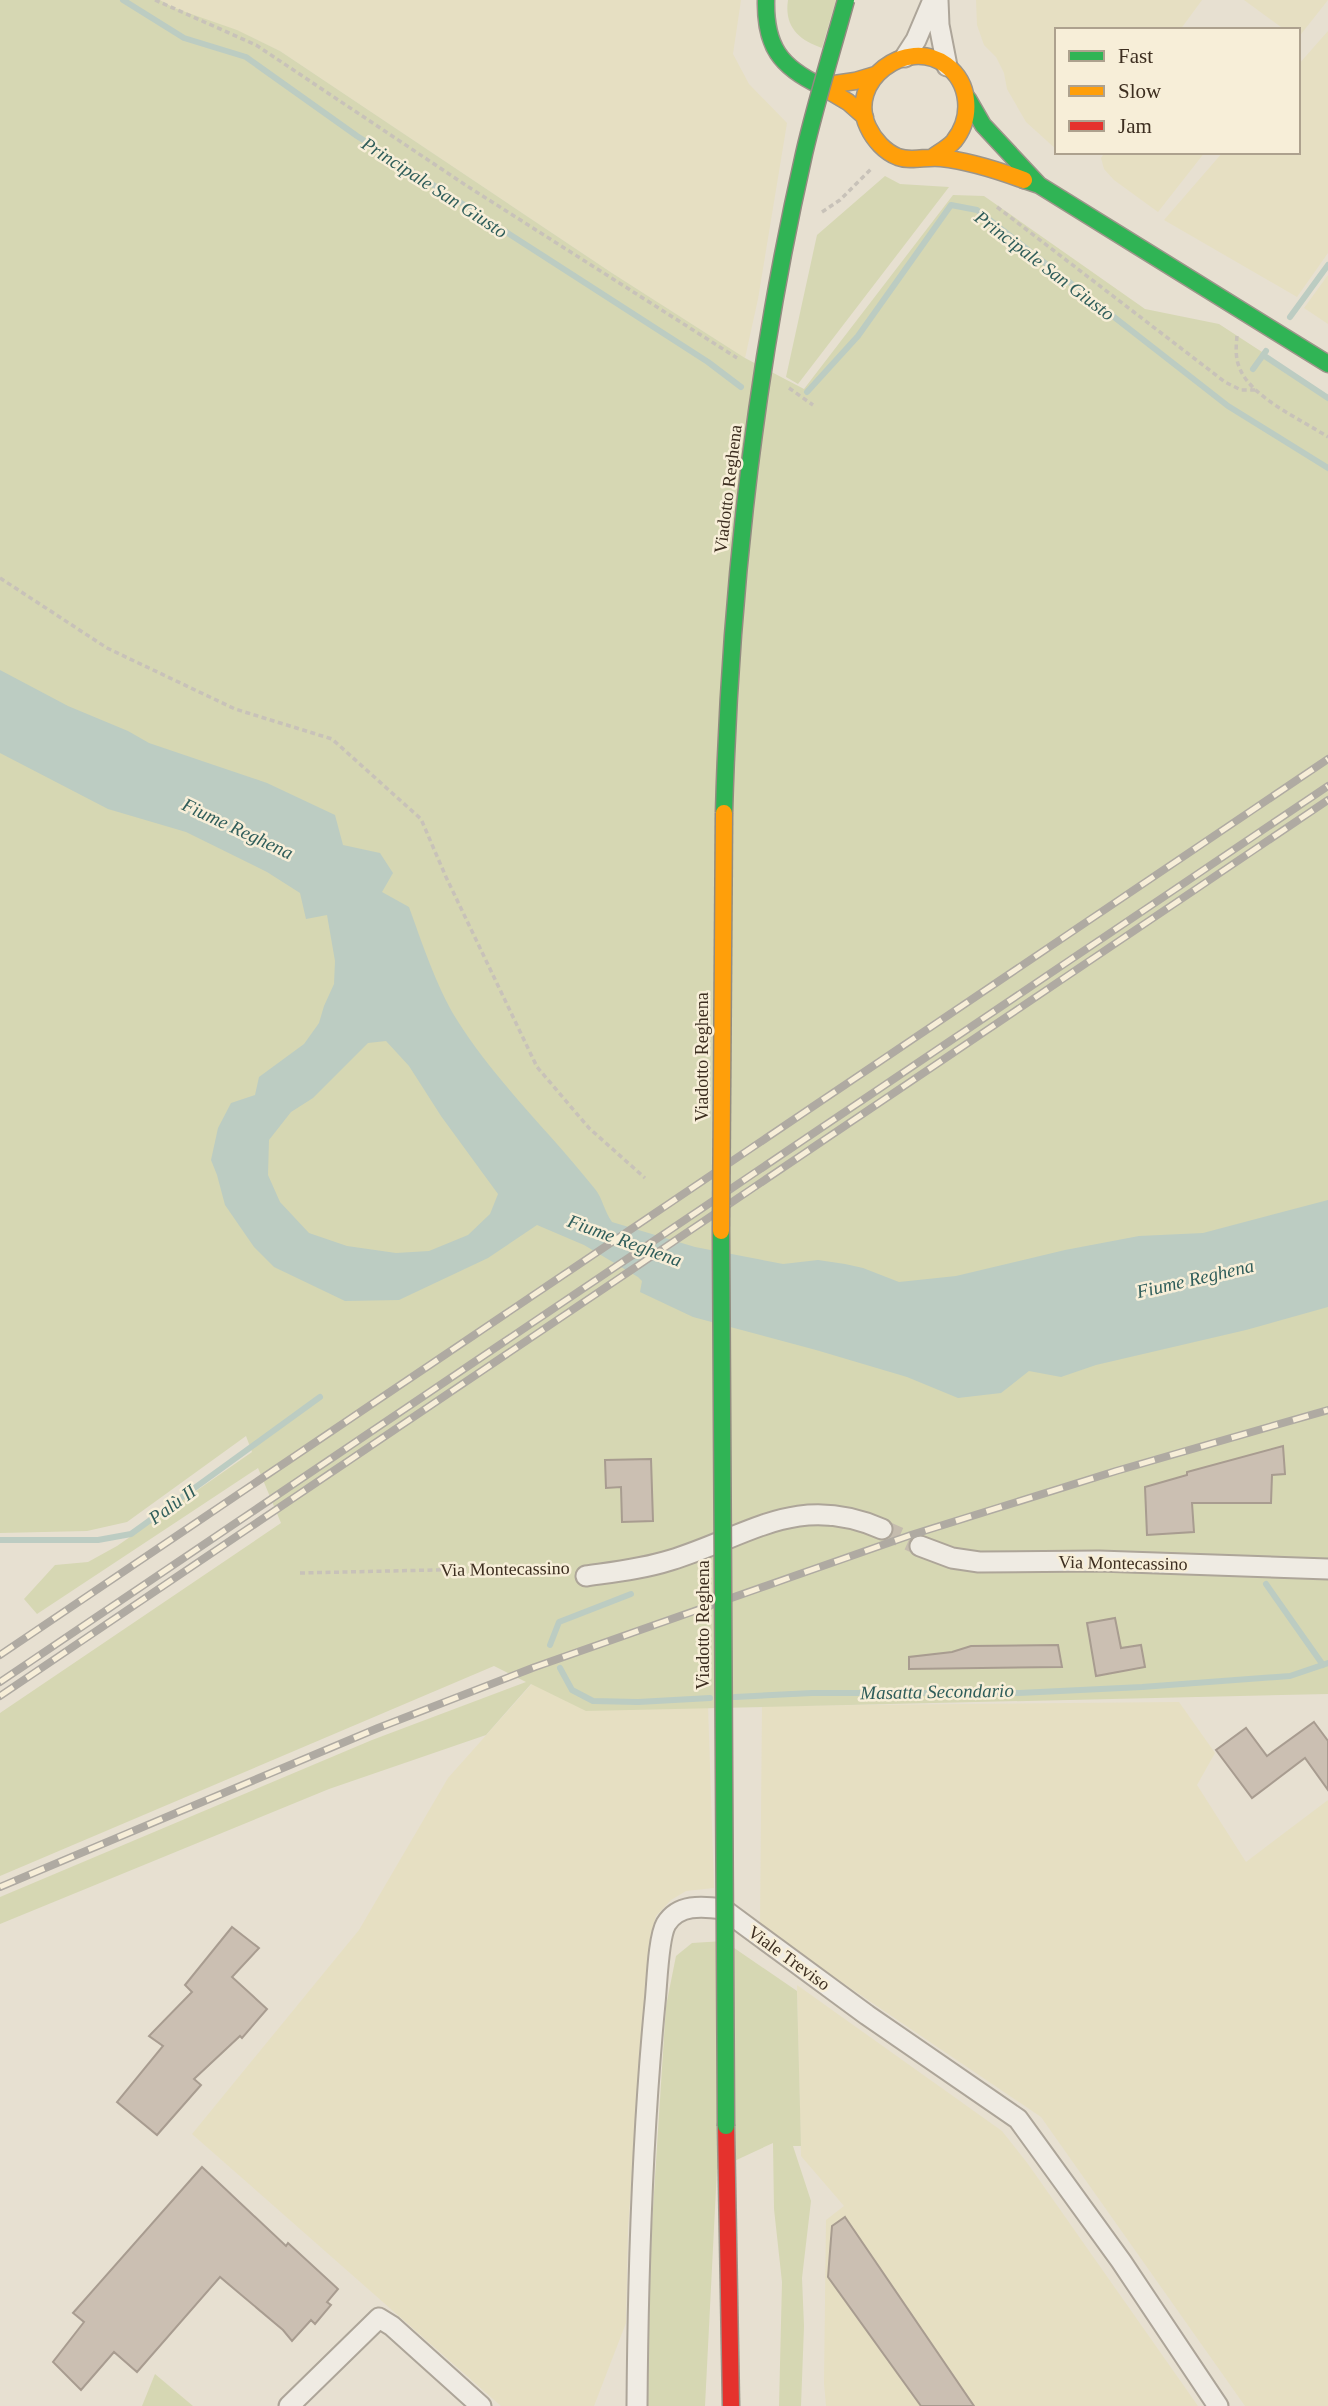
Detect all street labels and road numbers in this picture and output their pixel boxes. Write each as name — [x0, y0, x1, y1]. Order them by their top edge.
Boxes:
street label: Viadotto Reghena — [710, 424, 746, 554]
street label: Viadotto Reghena — [692, 992, 712, 1122]
street label: Via Montecassino — [1058, 1552, 1188, 1574]
street label: Via Montecassino — [440, 1558, 570, 1580]
street label: Viadotto Reghena — [693, 1560, 713, 1690]
street label: Viale Treviso — [744, 1922, 834, 1994]

